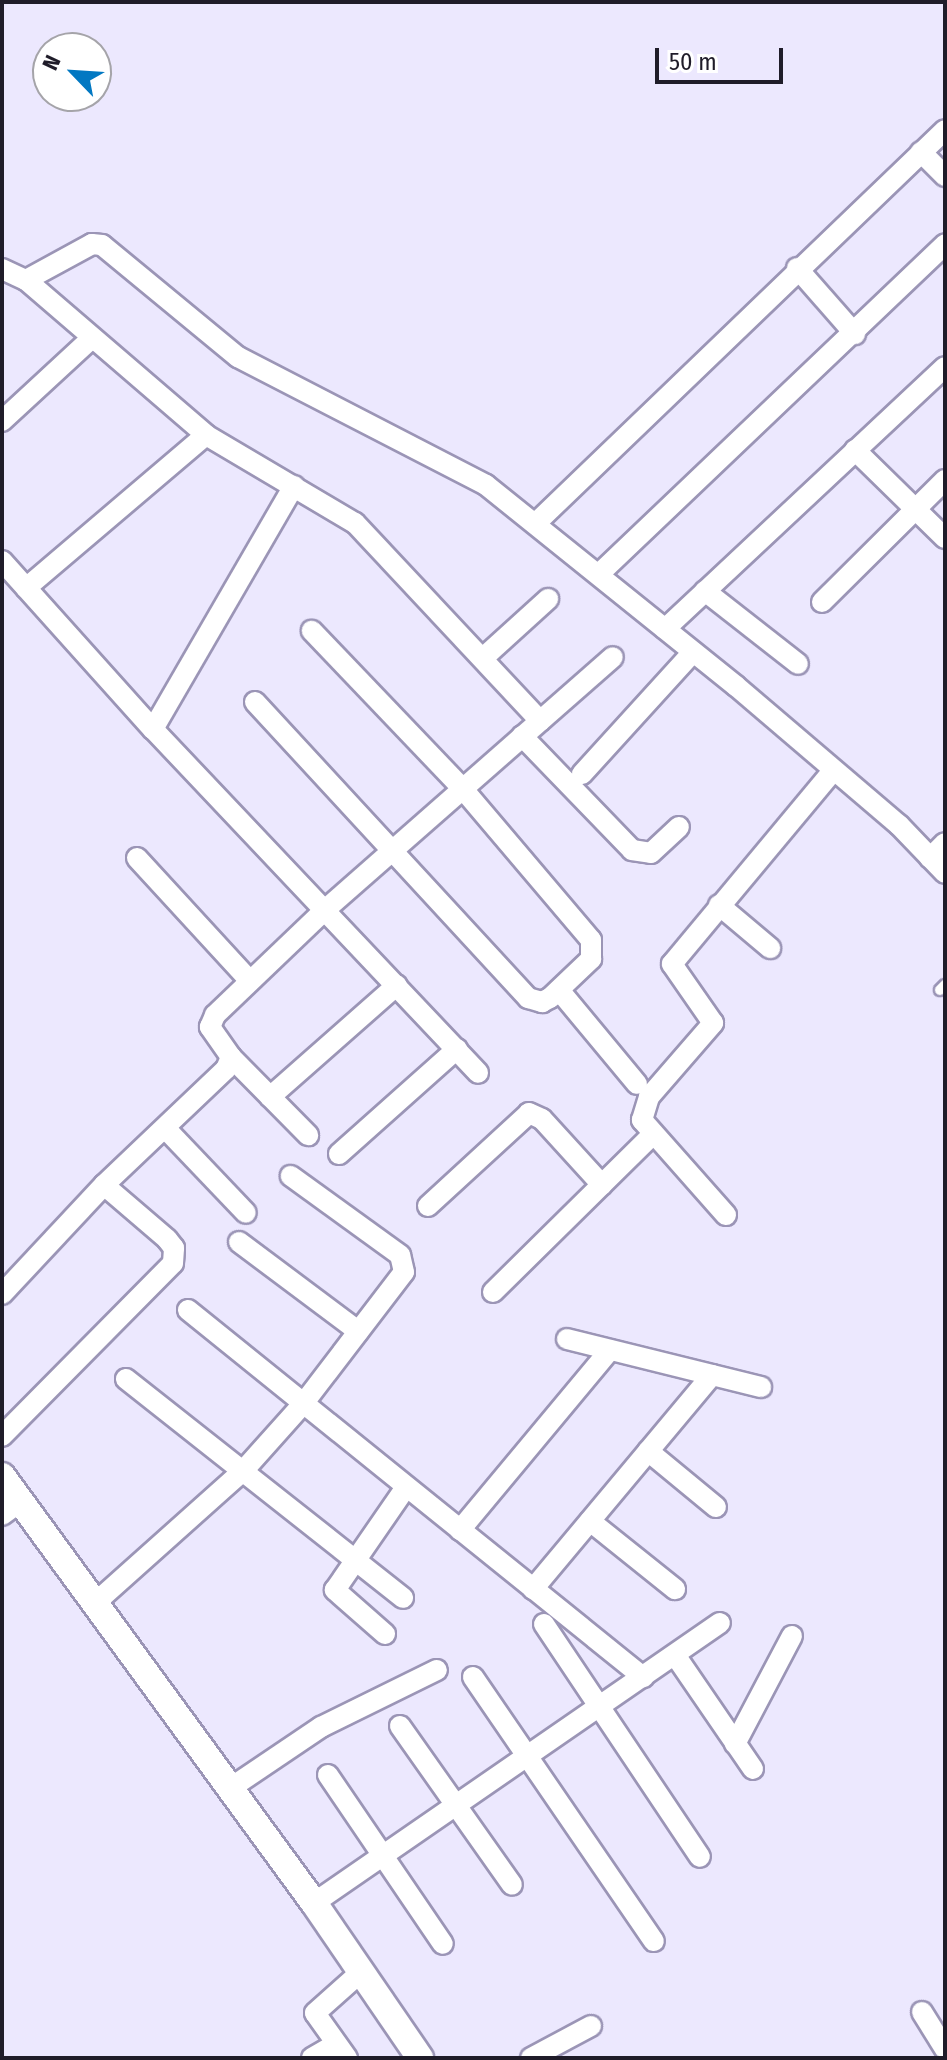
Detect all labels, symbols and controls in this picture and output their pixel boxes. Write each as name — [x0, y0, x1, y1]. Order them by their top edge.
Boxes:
north arrow — [32, 32, 112, 112]
scale bar — [659, 32, 787, 82]
text: 50 m — [669, 48, 717, 76]
text: N — [37, 51, 67, 74]

